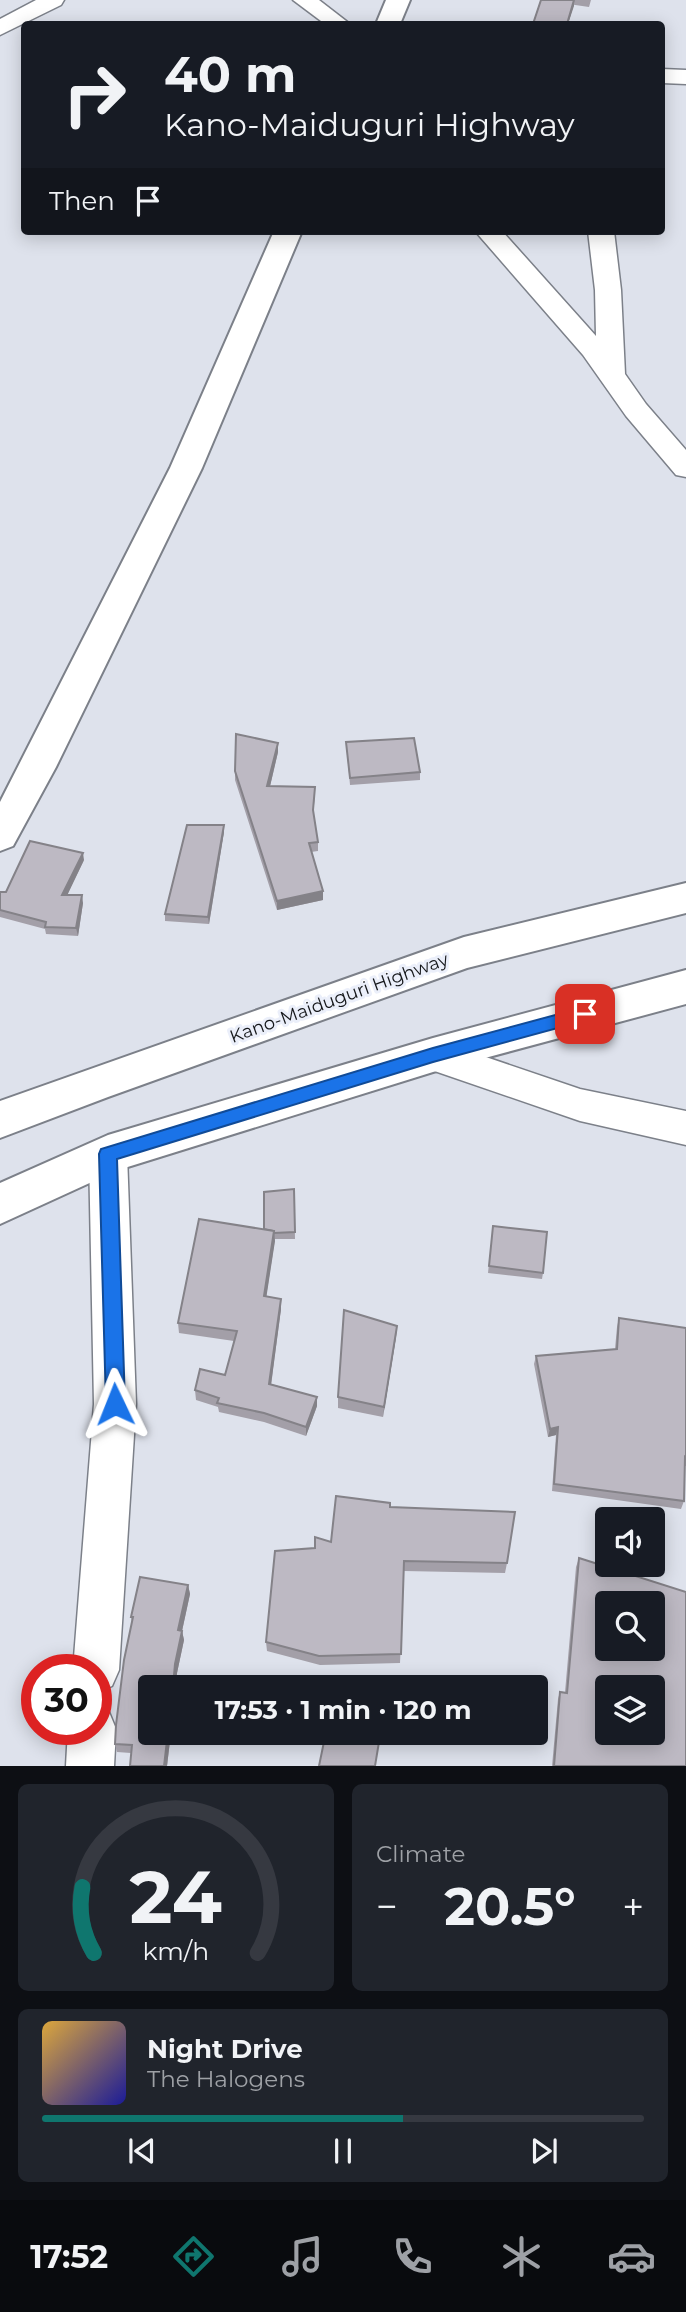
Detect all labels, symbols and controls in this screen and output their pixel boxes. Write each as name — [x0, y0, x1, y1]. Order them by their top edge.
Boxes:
text: 40 m — [164, 45, 296, 104]
icon: right — [49, 49, 140, 140]
text: Kano-Maiduguri Highway — [164, 105, 575, 144]
icon: arrive — [129, 182, 167, 220]
text: Then — [49, 185, 115, 217]
street label: Kano-Maiduguri Highway — [227, 948, 452, 1048]
pin — [555, 984, 615, 1044]
icon: arrive — [566, 995, 604, 1033]
position arrow — [78, 1367, 152, 1441]
map controls — [595, 1507, 665, 1745]
button: sound — [595, 1507, 665, 1577]
button: search — [595, 1591, 665, 1661]
speed limit sign: 30 — [21, 1654, 112, 1745]
button: layers — [595, 1675, 665, 1745]
text: 17:53 · 1 min · 120 m — [215, 1694, 471, 1726]
text: Climate — [376, 1840, 465, 1868]
text: 24 — [130, 1854, 222, 1942]
text: 20.5° — [444, 1875, 576, 1938]
text: − — [376, 1883, 398, 1930]
text: + — [622, 1883, 644, 1930]
text: km/h — [143, 1936, 209, 1966]
text: Night Drive — [147, 2033, 303, 2065]
text: The Halogens — [147, 2065, 305, 2093]
icon: previous — [123, 2132, 161, 2170]
icon: pause — [324, 2132, 362, 2170]
icon: next — [525, 2132, 563, 2170]
icon: directions — [169, 2232, 218, 2281]
icon: music — [278, 2232, 327, 2281]
icon: phone — [388, 2232, 437, 2281]
icon: climate — [497, 2232, 546, 2281]
icon: car — [607, 2232, 656, 2281]
text: 17:52 — [30, 2237, 108, 2276]

